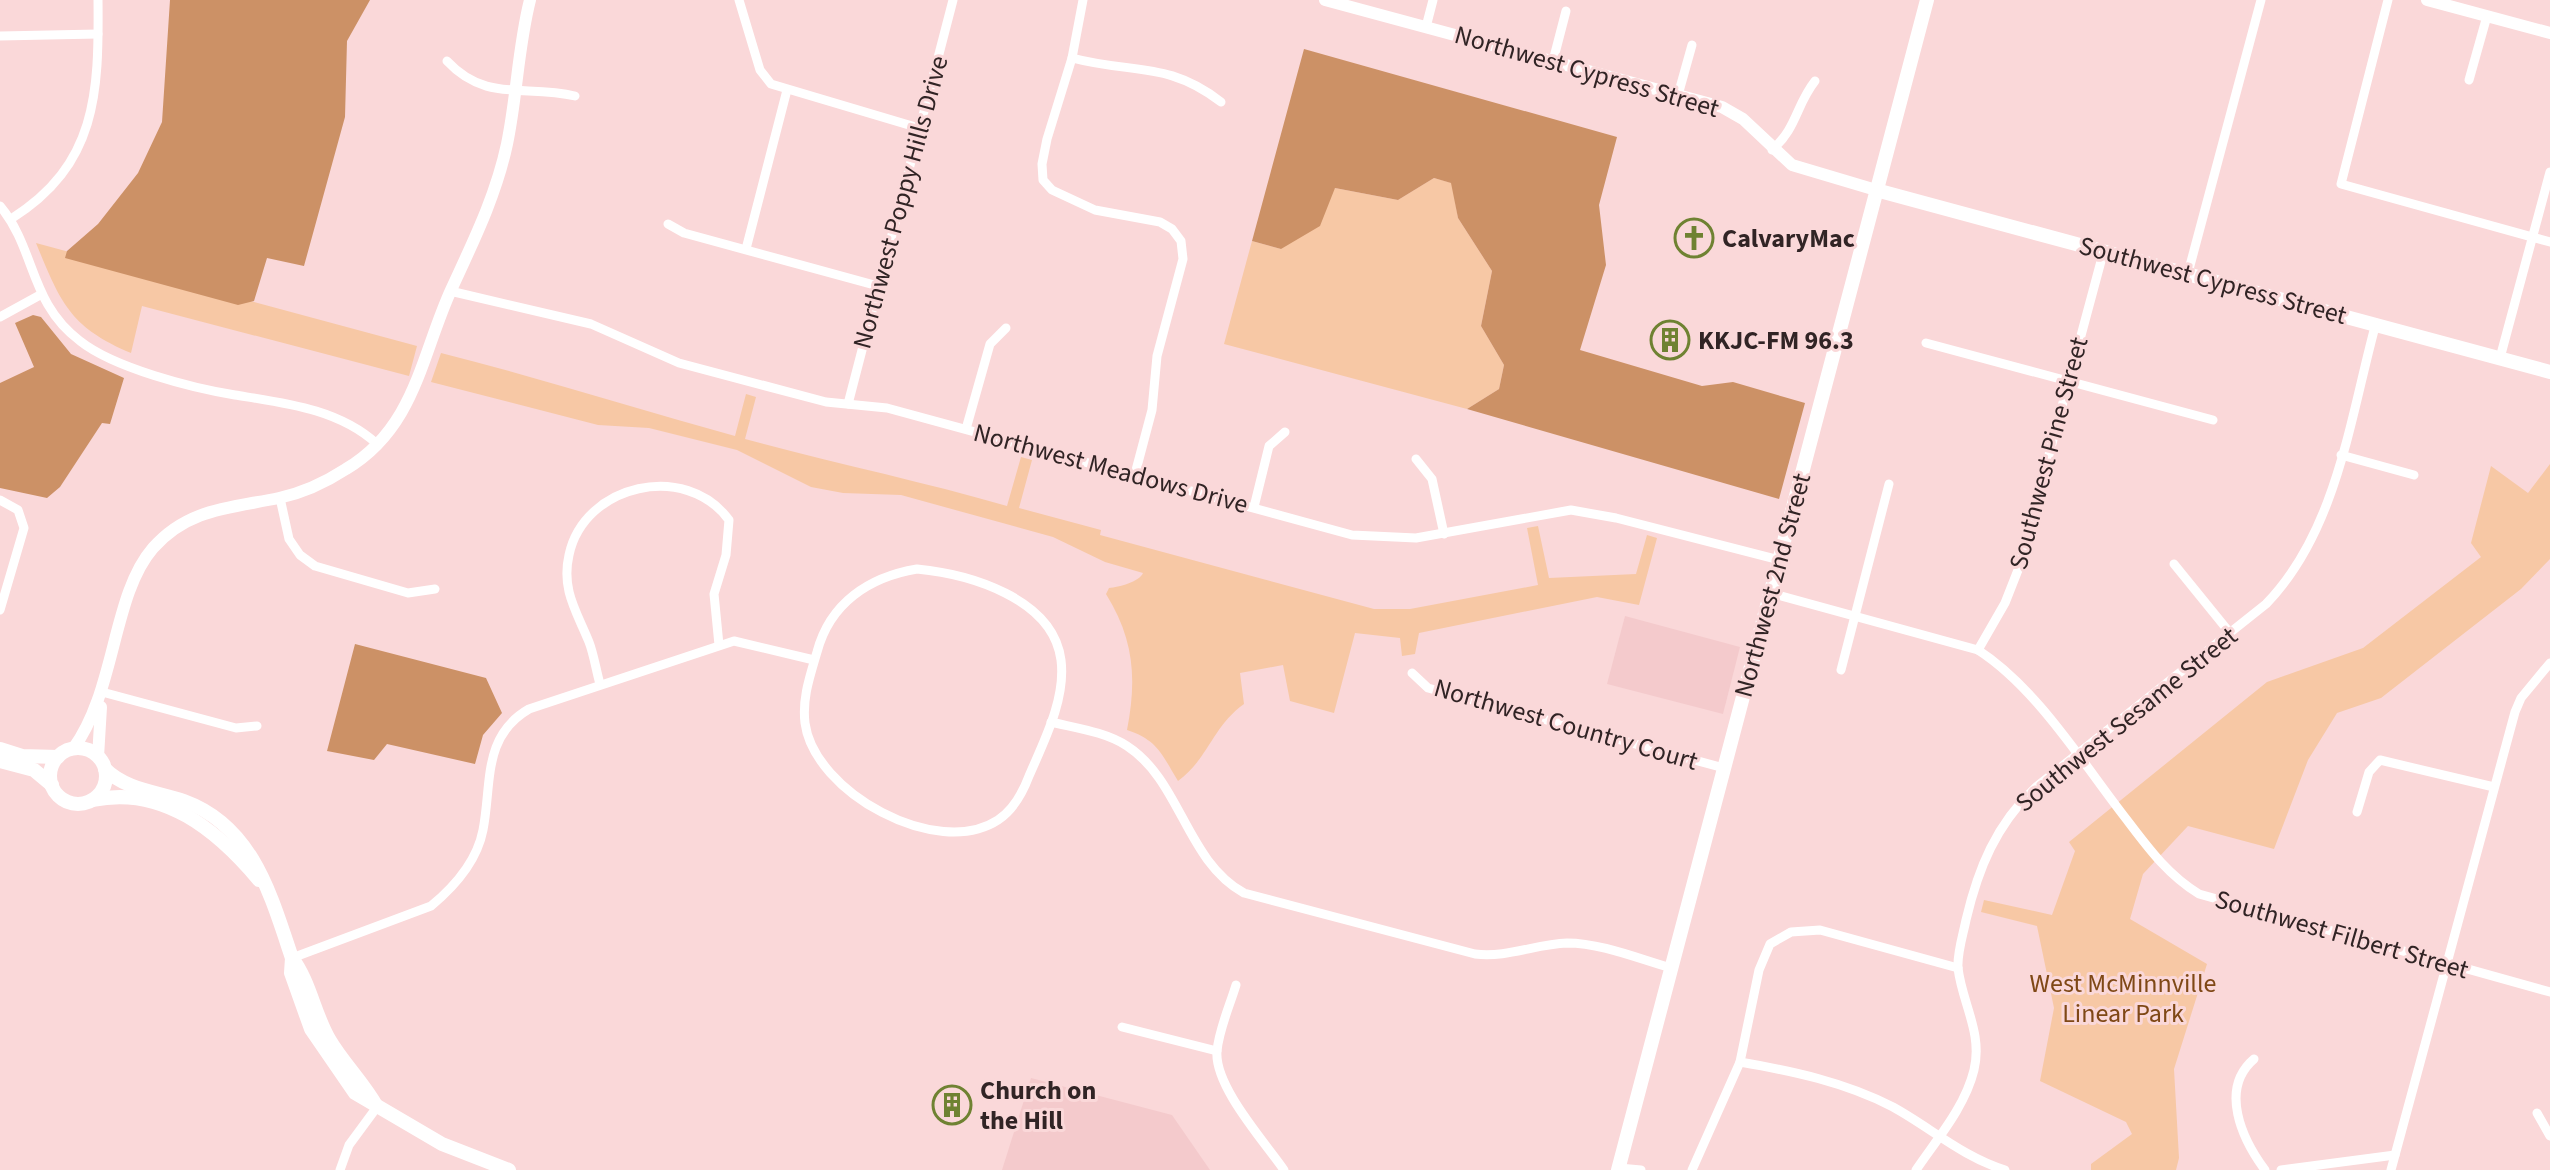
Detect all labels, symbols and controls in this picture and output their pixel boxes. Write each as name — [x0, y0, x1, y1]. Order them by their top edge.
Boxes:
street label: Northwest Cypress Street — [1450, 16, 1724, 127]
street label: Northwest Poppy Hills Drive — [844, 51, 957, 353]
church icon: CalvaryMac — [1673, 217, 1715, 259]
place label: CalvaryMac — [1722, 220, 1855, 257]
street label: Southwest Cypress Street — [2075, 227, 2351, 334]
building icon: KKJC-FM 96.3 — [1649, 319, 1691, 361]
place label: KKJC-FM 96.3 — [1698, 322, 1854, 359]
street label: Southwest Pine Street — [2000, 332, 2097, 574]
street label: Northwest Meadows Drive — [969, 414, 1252, 523]
street label: Northwest 2nd Street — [1725, 469, 1820, 701]
street label: Southwest Sesame Street — [2007, 618, 2246, 821]
street label: Northwest Country Court — [1430, 669, 1702, 780]
street label: Southwest Filbert Street — [2211, 881, 2473, 988]
park label: West McMinnville Linear Park — [2030, 965, 2216, 1032]
place label: Church on the Hill — [980, 1072, 1096, 1139]
building icon: Church on the Hill — [931, 1084, 973, 1126]

